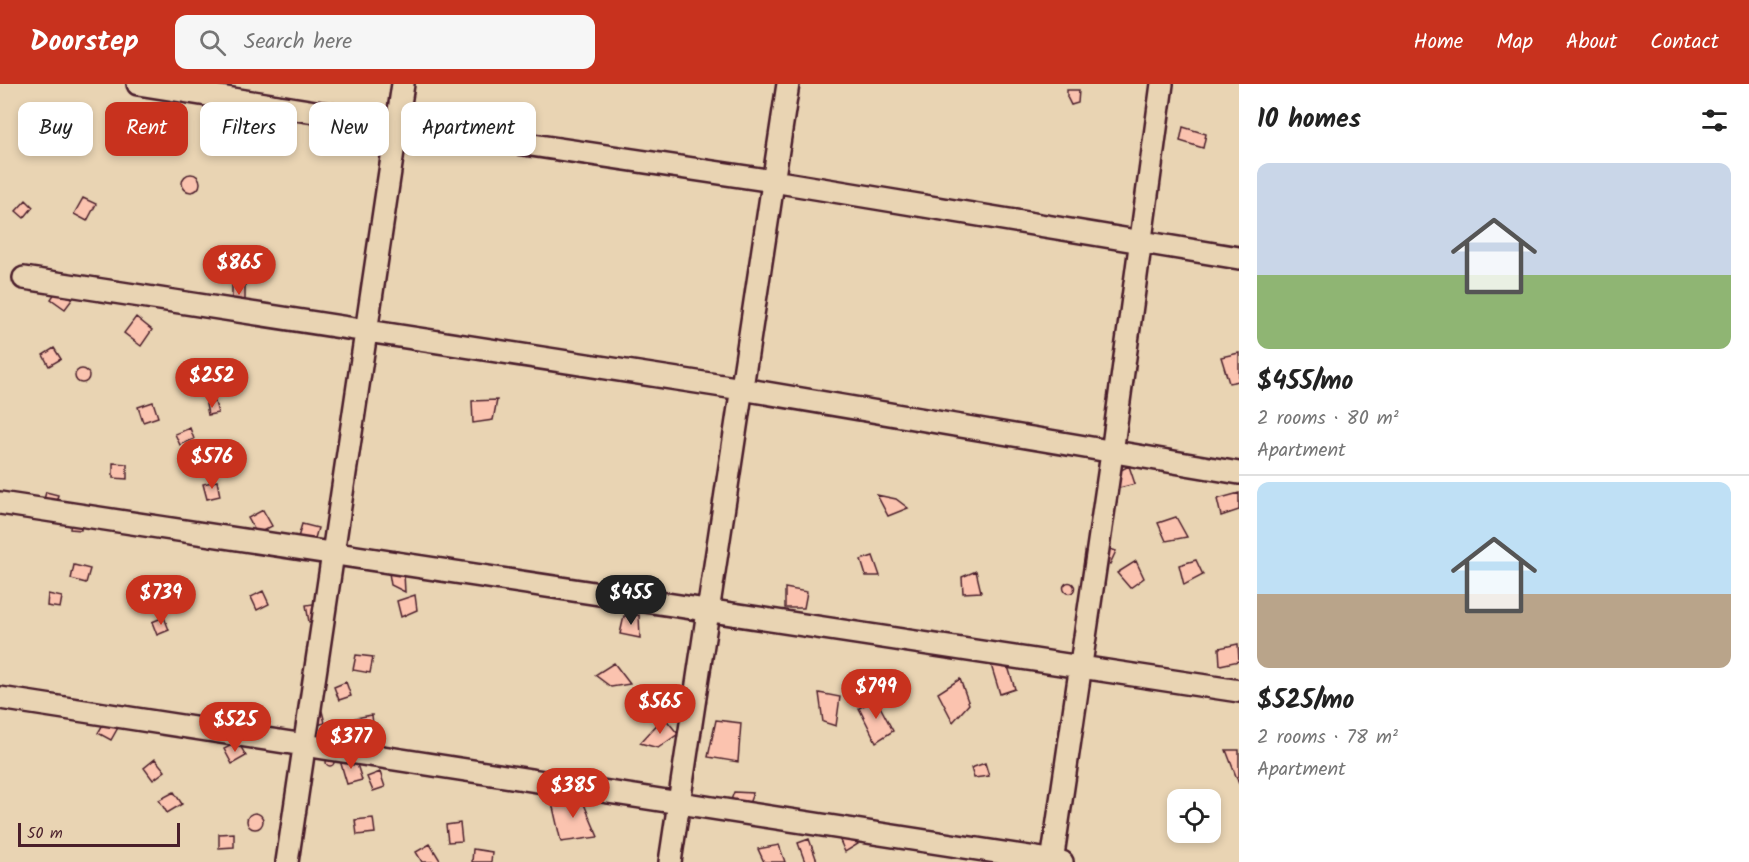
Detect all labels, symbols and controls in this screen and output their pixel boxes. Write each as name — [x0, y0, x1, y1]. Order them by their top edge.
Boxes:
search box — [175, 15, 595, 69]
text: Doorstep — [30, 20, 139, 65]
text: Search here — [244, 25, 352, 60]
icon: search — [196, 26, 229, 59]
text: Home — [1414, 26, 1463, 59]
text: Map — [1496, 26, 1533, 59]
text: About — [1566, 26, 1617, 59]
text: Contact — [1650, 26, 1719, 59]
text: 10 homes — [1257, 99, 1361, 141]
chip: Buy — [18, 102, 93, 156]
chip: Rent — [105, 102, 188, 156]
chip: Filters — [200, 102, 297, 156]
chip: New — [309, 102, 389, 156]
chip: Apartment — [401, 102, 536, 156]
icon: filters — [1698, 104, 1731, 137]
icon: home — [1440, 202, 1548, 310]
pin: $865 — [203, 245, 275, 296]
text: $865 — [217, 248, 261, 280]
pin: $252 — [176, 358, 248, 409]
text: $252 — [189, 361, 235, 393]
text: $455/mo — [1257, 361, 1353, 403]
text: 2 rooms · 80 m² — [1257, 403, 1399, 435]
text: Apartment — [1257, 435, 1346, 467]
pin: $576 — [176, 439, 248, 490]
text: $576 — [191, 442, 233, 474]
icon: home — [1440, 521, 1548, 629]
pin: $739 — [125, 575, 197, 626]
pin: $455 — [595, 575, 667, 626]
text: $739 — [140, 578, 182, 610]
text: $455 — [610, 578, 652, 610]
pin: $799 — [840, 669, 912, 720]
text: $799 — [855, 672, 897, 704]
text: $525/mo — [1257, 680, 1354, 722]
pin: $565 — [624, 684, 696, 735]
text: $565 — [639, 687, 681, 719]
pin: $525 — [199, 702, 271, 753]
text: $525 — [213, 705, 257, 737]
pin: $377 — [315, 719, 387, 770]
text: $377 — [330, 722, 372, 754]
text: 2 rooms · 78 m² — [1257, 722, 1398, 754]
text: Apartment — [1257, 754, 1346, 786]
pin: $385 — [537, 768, 609, 819]
text: $385 — [551, 771, 595, 803]
map controls — [1167, 789, 1221, 843]
button: locate — [1167, 789, 1221, 843]
scale bar — [18, 820, 180, 848]
text: 50 m — [27, 821, 63, 846]

